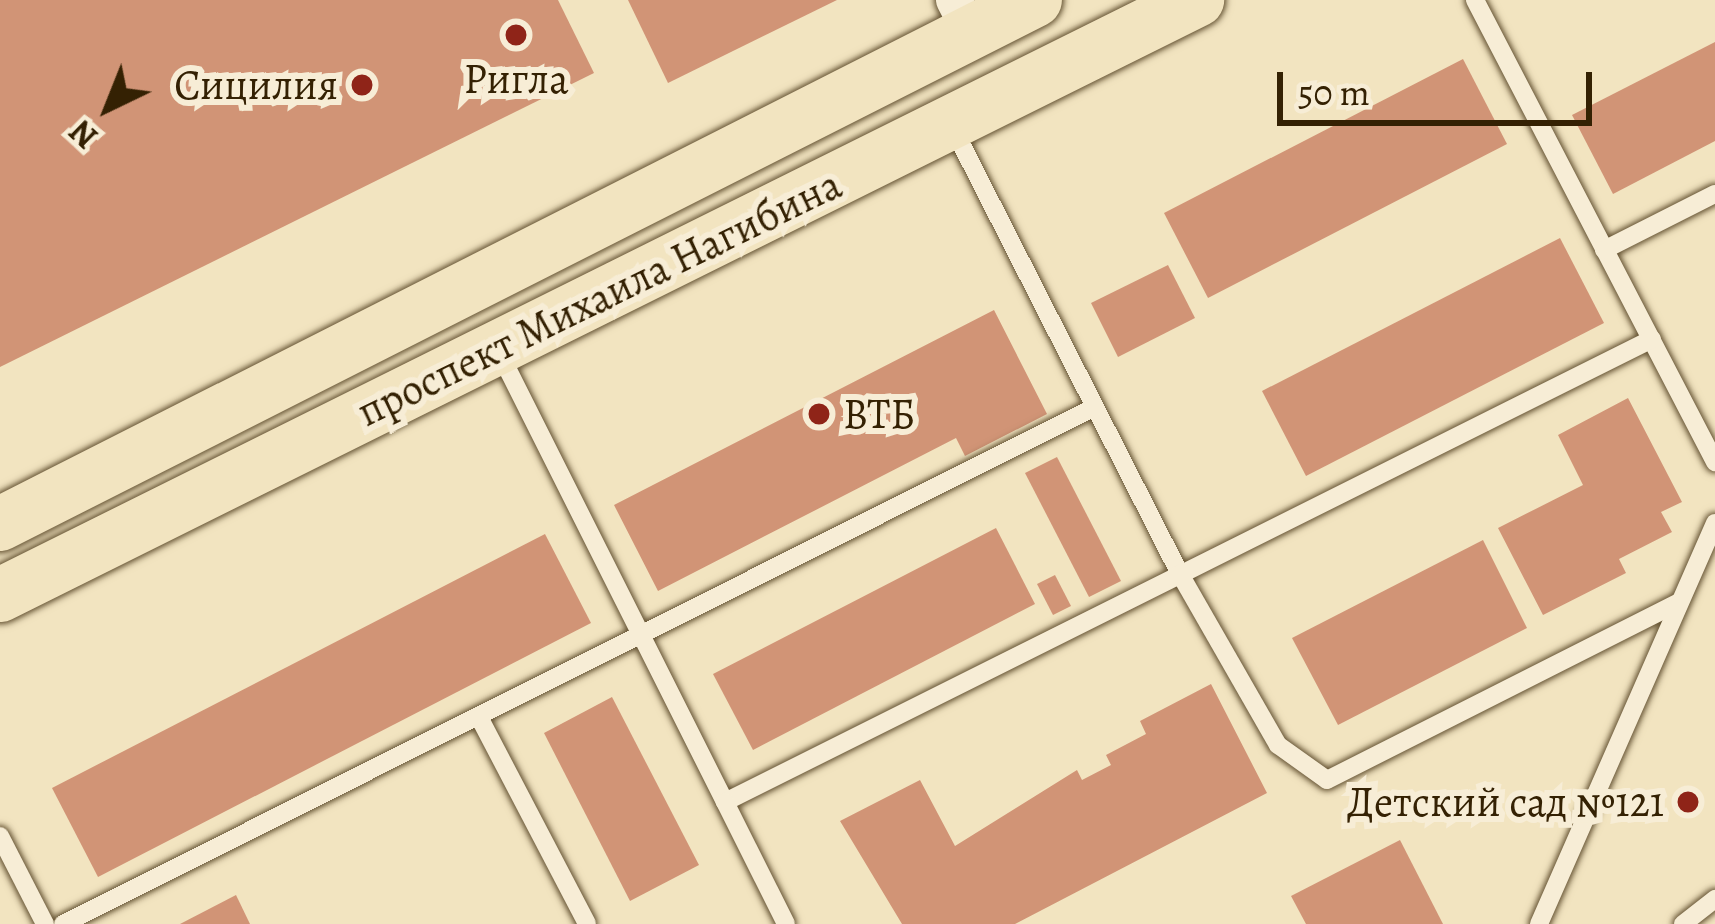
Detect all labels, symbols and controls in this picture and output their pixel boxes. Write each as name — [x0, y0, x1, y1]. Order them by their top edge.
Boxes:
marker: Ригла — [503, 22, 529, 48]
north arrow — [48, 48, 168, 168]
scale bar — [1283, 48, 1598, 122]
place label: Ригла — [463, 54, 569, 104]
place label: Сицилия — [174, 60, 338, 110]
text: 50 m — [1298, 68, 1370, 117]
marker: Сицилия — [349, 72, 375, 98]
text: N — [59, 110, 107, 159]
street label: проспект Михаила Нагибина — [349, 159, 849, 437]
place label: ВТБ — [843, 389, 915, 439]
marker: ВТБ — [806, 401, 832, 427]
place label: Детский сад №121 — [1347, 777, 1664, 827]
marker: Детский сад №121 — [1675, 789, 1701, 815]

